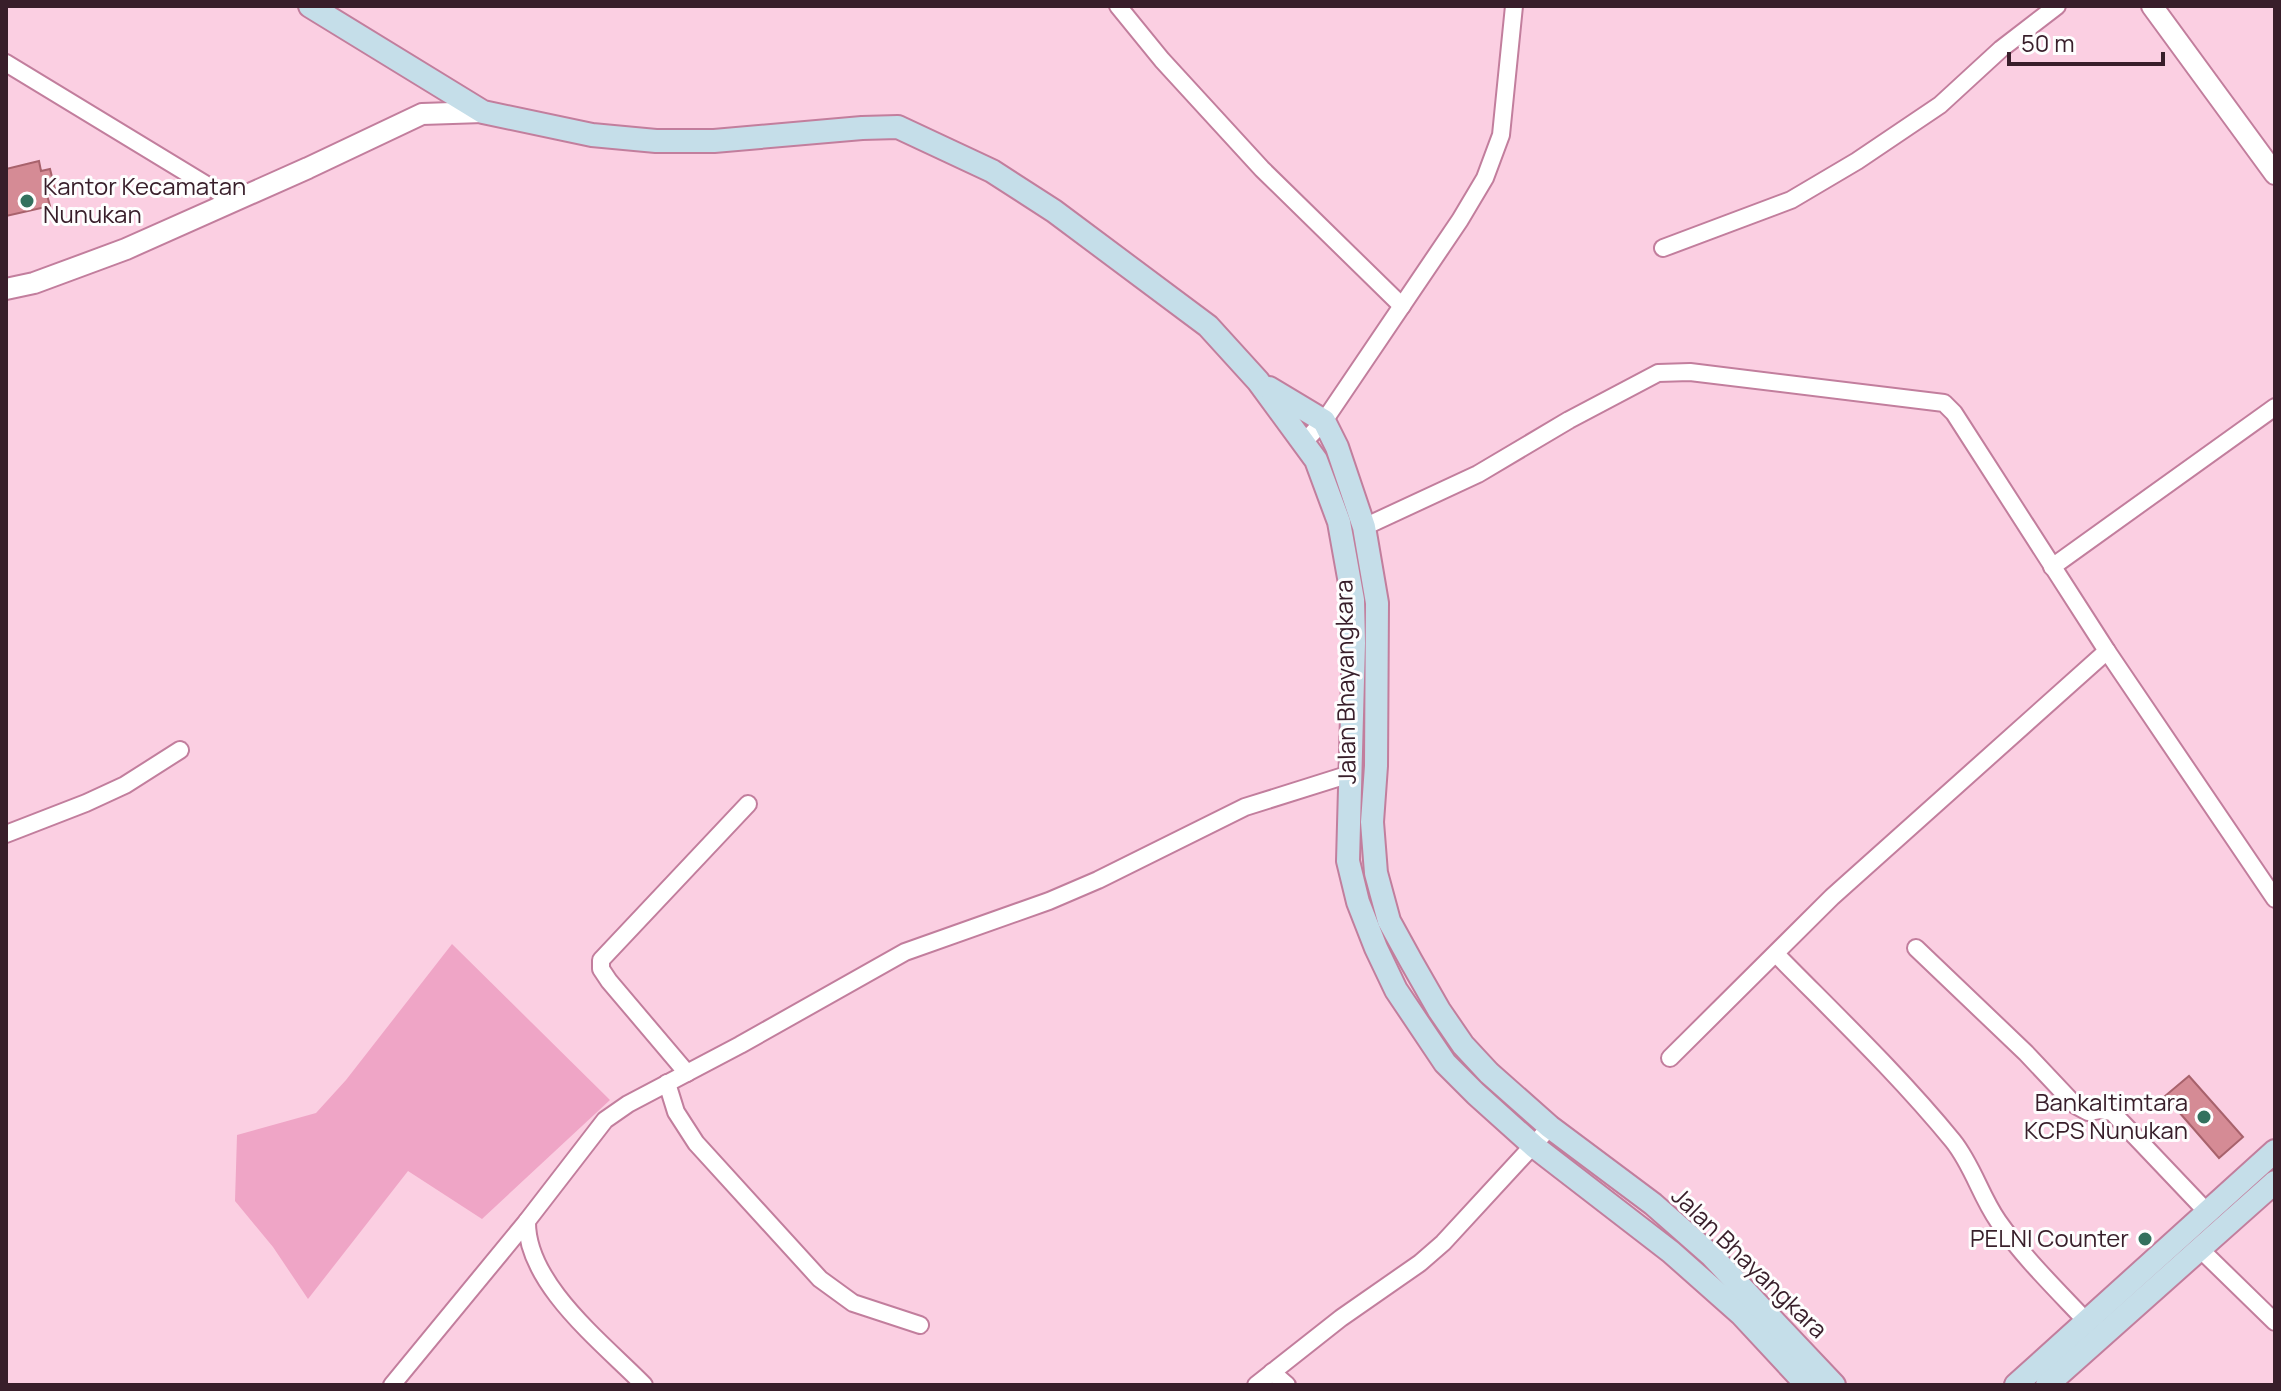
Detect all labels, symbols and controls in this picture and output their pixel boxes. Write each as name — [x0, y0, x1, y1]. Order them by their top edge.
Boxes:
scale bar — [2009, 16, 2163, 66]
text: 50 m — [2021, 26, 2075, 59]
place label: Kantor Kecamatan Nunukan — [43, 169, 246, 230]
marker: Kantor Kecamatan Nunukan — [18, 192, 36, 210]
street label: Jalan Bhayangkara — [1326, 579, 1363, 785]
place label: Bankaltimtara KCPS Nunukan — [2024, 1085, 2188, 1146]
marker: Bankaltimtara KCPS Nunukan — [2195, 1108, 2213, 1126]
street label: Jalan Bhayangkara — [1665, 1179, 1835, 1345]
place label: PELNI Counter — [1970, 1221, 2129, 1254]
marker: PELNI Counter — [2136, 1230, 2154, 1248]

